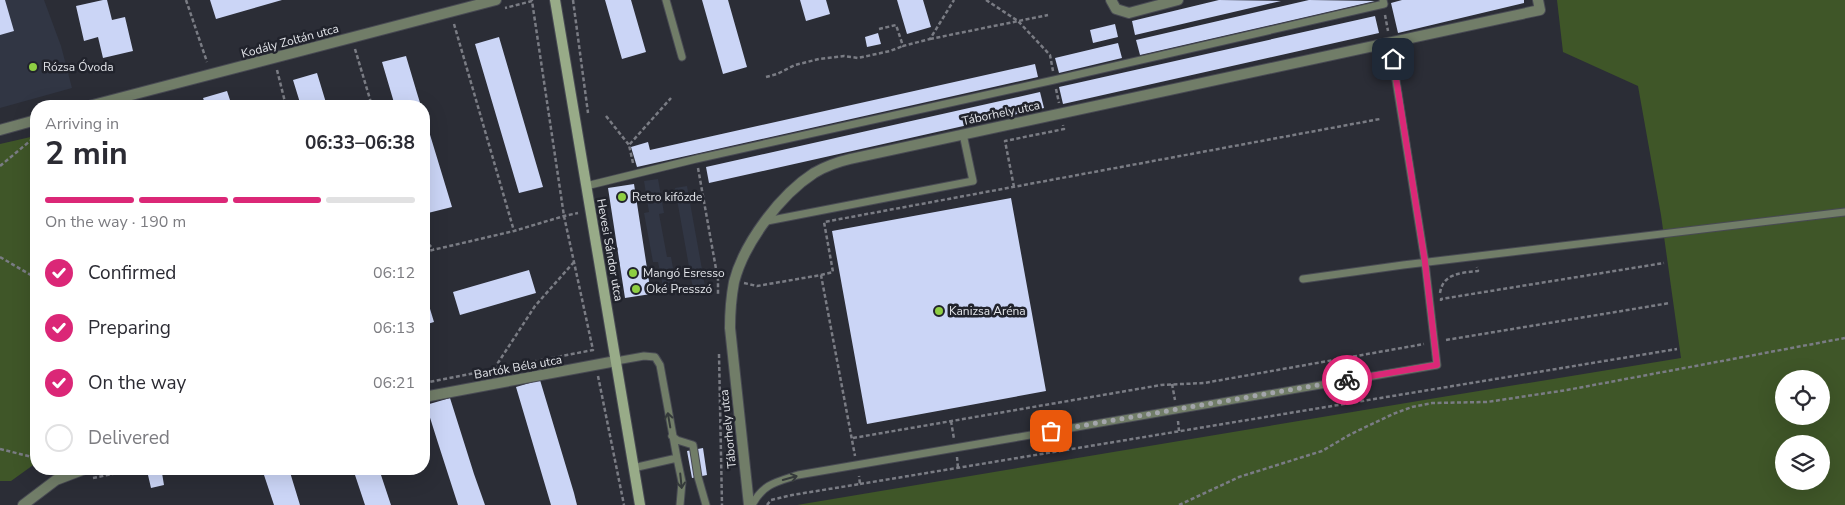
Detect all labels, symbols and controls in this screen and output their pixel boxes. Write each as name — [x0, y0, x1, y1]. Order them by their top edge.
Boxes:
street label: Kodály Zoltán utca — [240, 20, 340, 62]
pin — [1372, 38, 1414, 80]
icon: home — [1379, 45, 1407, 73]
place label: Rózsa Óvoda — [43, 59, 114, 75]
marker: Rózsa Óvoda — [27, 61, 39, 73]
street label: Táborhely utca — [961, 97, 1041, 129]
text: Arriving in — [45, 113, 119, 135]
text: 06:33–06:38 — [305, 130, 415, 156]
text: 2 min — [45, 132, 128, 175]
place label: Retro kifőzde — [632, 189, 702, 205]
marker: Retro kifőzde — [616, 191, 628, 203]
street label: Hevesi Sándor utca — [593, 197, 627, 303]
text: On the way · 190 m — [45, 211, 186, 233]
icon: check — [45, 259, 73, 287]
text: Confirmed — [88, 260, 176, 286]
text: 06:12 — [373, 262, 415, 284]
place label: Mangó Esresso — [643, 265, 725, 281]
marker: Mangó Esresso — [627, 267, 639, 279]
place label: Oké Presszó — [646, 281, 713, 297]
marker: Oké Presszó — [630, 283, 642, 295]
place label: Kanizsa Aréna — [949, 303, 1026, 319]
marker: Kanizsa Aréna — [933, 305, 945, 317]
icon: check — [45, 314, 73, 342]
text: Preparing — [88, 315, 171, 341]
text: 06:13 — [373, 317, 415, 339]
street label: Bartók Béla utca — [473, 351, 563, 383]
courier — [1322, 355, 1372, 405]
icon: bike — [1333, 366, 1361, 394]
icon: check — [45, 369, 73, 397]
text: On the way — [88, 370, 186, 396]
map controls — [1775, 370, 1830, 490]
button: locate — [1775, 370, 1830, 425]
text: 06:21 — [373, 372, 415, 394]
street label: Táborhely utca — [716, 389, 740, 469]
pin — [1030, 410, 1072, 452]
one-way arrow — [663, 412, 673, 428]
icon: bag — [1037, 417, 1065, 445]
text: Delivered — [88, 425, 170, 451]
button: layers — [1775, 435, 1830, 490]
one-way arrow — [781, 472, 797, 482]
one-way arrow — [676, 473, 686, 489]

